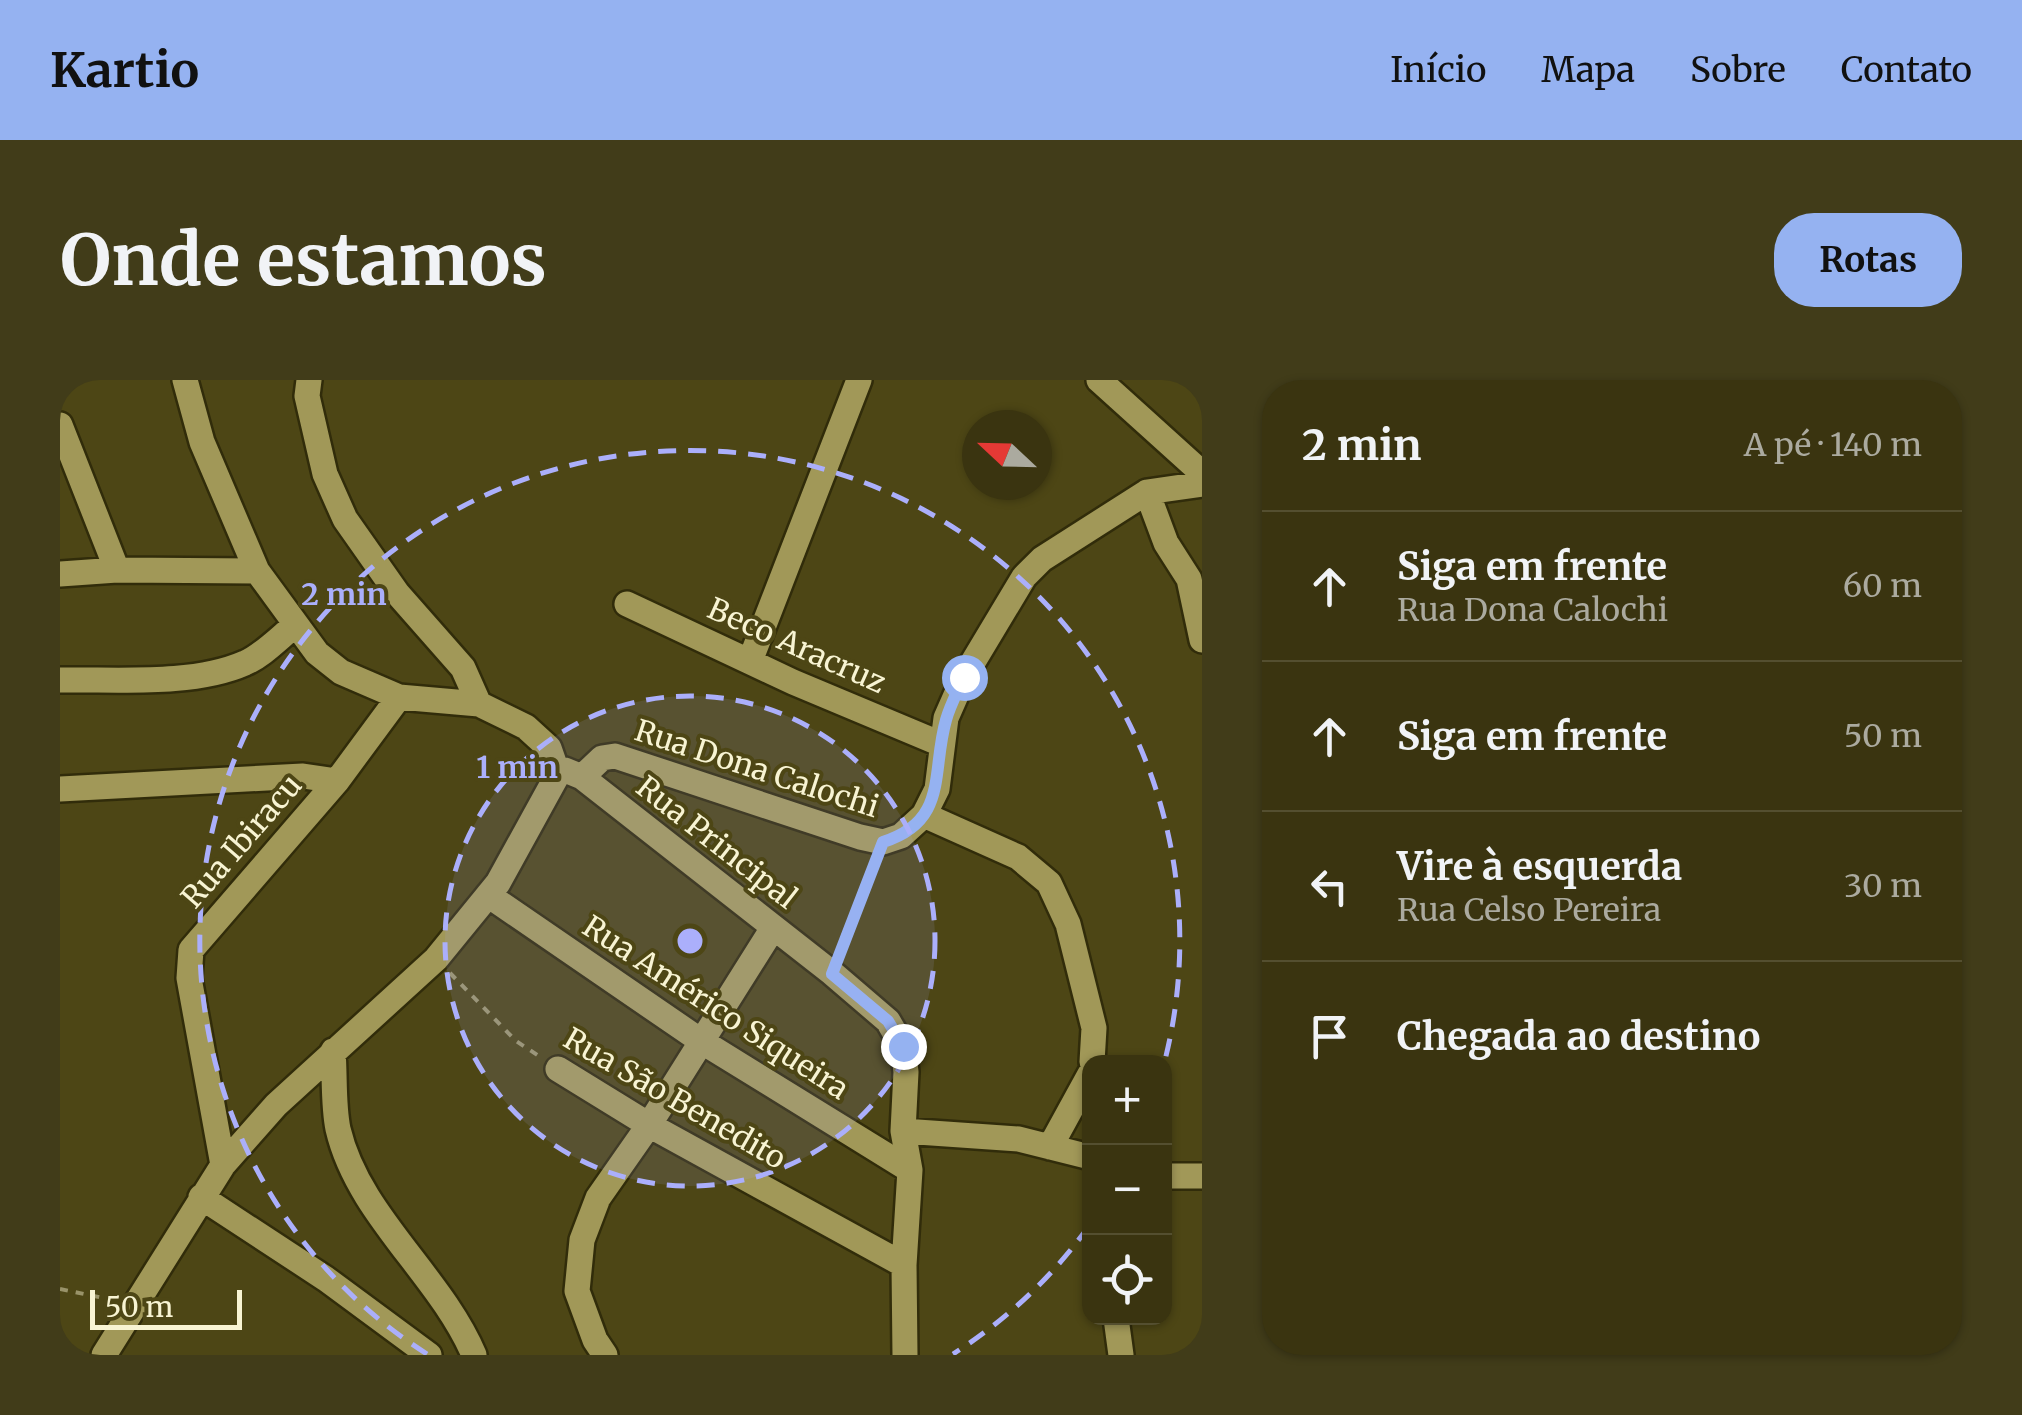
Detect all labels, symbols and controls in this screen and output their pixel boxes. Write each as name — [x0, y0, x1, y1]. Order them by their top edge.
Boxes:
text: Kartio — [50, 40, 199, 100]
text: Início — [1390, 48, 1486, 92]
text: Mapa — [1541, 48, 1635, 92]
text: Sobre — [1690, 48, 1786, 92]
text: Contato — [1841, 48, 1972, 92]
button: Rotas — [1774, 213, 1962, 307]
text: Onde estamos — [60, 216, 547, 304]
north arrow — [962, 410, 1052, 500]
text: 2 min — [1302, 419, 1422, 471]
text: A pé · 140 m — [1744, 425, 1922, 465]
text: Siga em frente — [1397, 543, 1667, 590]
icon: ahead — [1302, 559, 1357, 614]
text: 60 m — [1843, 566, 1922, 606]
text: 2 min — [301, 575, 387, 613]
street label: Beco Aracruz — [702, 589, 892, 701]
text: Rua Dona Calochi — [1397, 590, 1668, 630]
route start — [942, 655, 988, 701]
icon: ahead — [1302, 709, 1357, 764]
street label: Rua Dona Calochi — [630, 711, 884, 825]
text: Siga em frente — [1397, 713, 1667, 760]
text: 50 m — [1844, 716, 1922, 756]
text: 1 min — [476, 748, 558, 786]
street label: Rua Ibiracu — [173, 766, 309, 916]
street label: Rua Principal — [629, 767, 805, 917]
text: Vire à esquerda — [1397, 843, 1682, 890]
icon: left — [1302, 859, 1357, 914]
text: 30 m — [1844, 866, 1922, 906]
text: Rua Celso Pereira — [1397, 890, 1661, 930]
street label: Rua Américo Siqueira — [576, 907, 856, 1107]
centre of rings — [672, 923, 708, 959]
icon: arrive — [1302, 1009, 1357, 1064]
text: Chegada ao destino — [1397, 1013, 1760, 1060]
street label: Rua São Benedito — [557, 1019, 793, 1177]
route end — [881, 1024, 927, 1070]
map controls — [1082, 1055, 1172, 1325]
button: + — [1082, 1055, 1172, 1145]
button: − — [1082, 1145, 1172, 1235]
button: locate — [1082, 1235, 1172, 1325]
scale bar — [90, 1285, 242, 1330]
text: 50 m — [105, 1289, 173, 1325]

